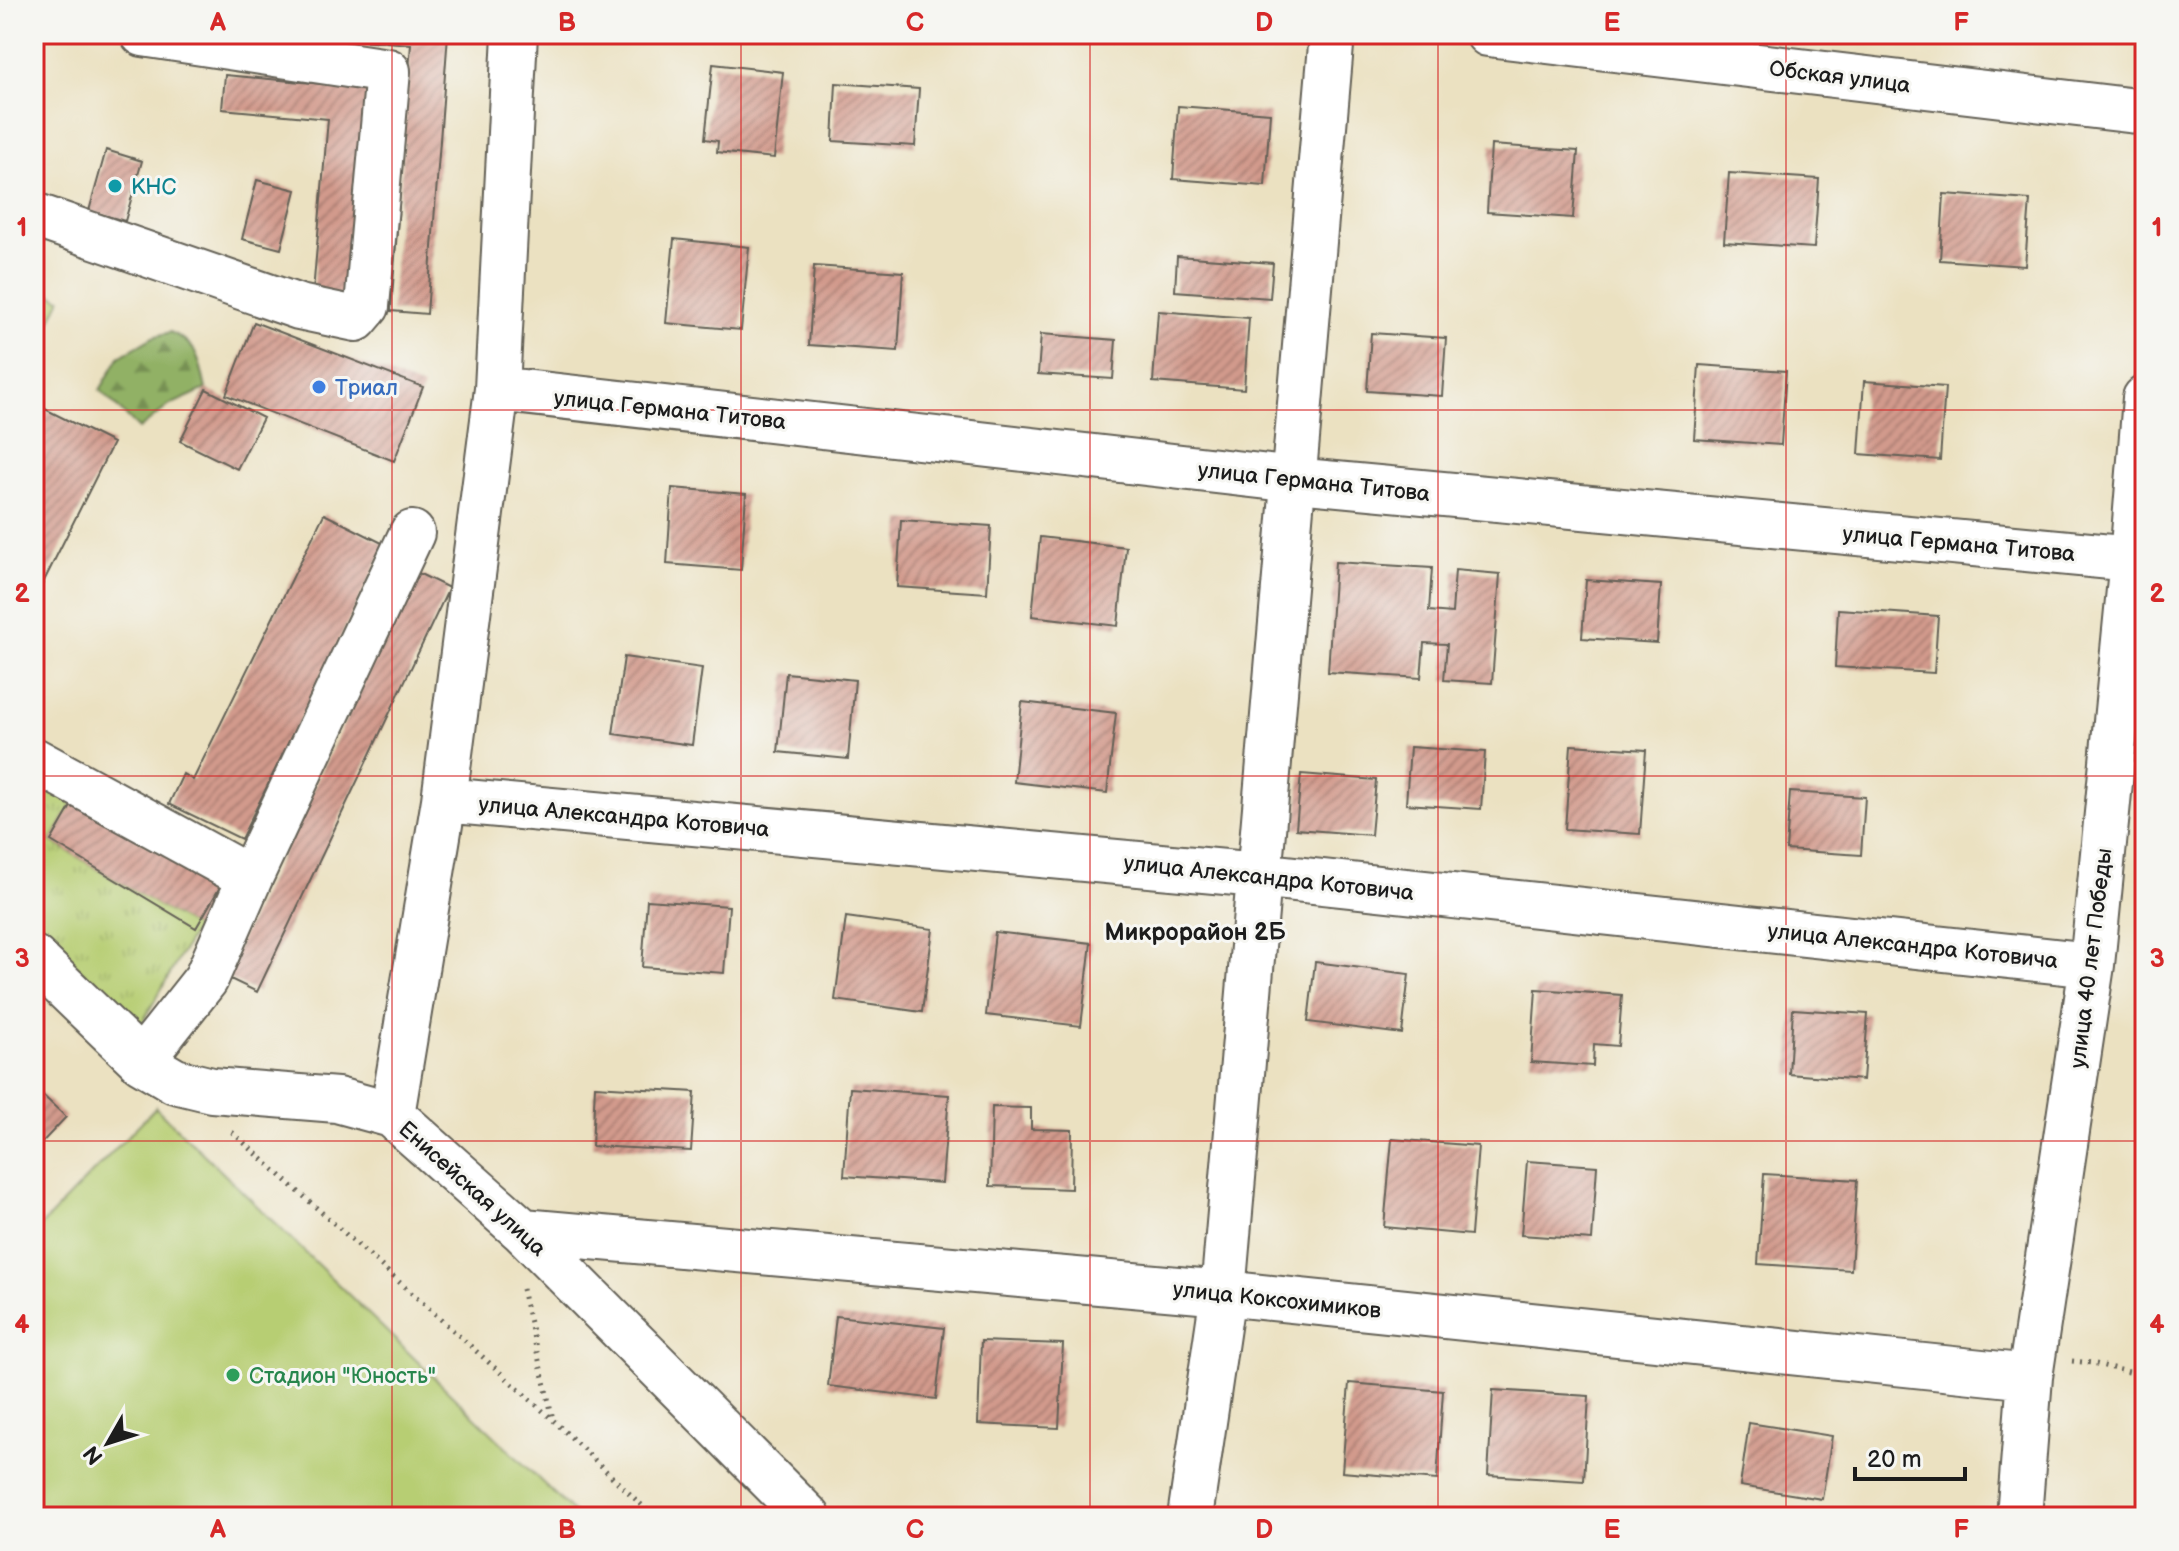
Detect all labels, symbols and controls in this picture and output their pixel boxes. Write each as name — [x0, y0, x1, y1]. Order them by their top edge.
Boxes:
text: A — [209, 8, 226, 39]
text: B — [558, 8, 576, 39]
text: C — [906, 8, 924, 39]
text: D — [1255, 8, 1273, 39]
text: E — [1604, 8, 1621, 39]
text: F — [1953, 8, 1969, 39]
street label: Обская улица — [1768, 55, 1912, 100]
place label: КНС — [131, 174, 176, 201]
marker: КНС — [106, 177, 124, 195]
text: 1 — [17, 213, 27, 244]
text: 1 — [2152, 213, 2162, 244]
place label: Триал — [335, 375, 398, 402]
marker: Триал — [310, 378, 328, 396]
street label: улица Германа Титова — [552, 385, 787, 436]
street label: улица Германа Титова — [1196, 457, 1431, 508]
street label: улица Германа Титова — [1841, 521, 2076, 568]
text: 2 — [14, 579, 30, 610]
text: 2 — [2149, 579, 2165, 610]
street label: улица Александра Котовича — [477, 791, 770, 844]
street label: улица 40 лет Победы — [2065, 847, 2118, 1070]
street label: улица Александра Котовича — [1122, 850, 1415, 907]
district label: Микрорайон 2Б — [1105, 918, 1286, 947]
street label: улица Александра Котовича — [1766, 918, 2059, 975]
text: 3 — [14, 944, 30, 975]
text: 3 — [2149, 944, 2165, 975]
street label: Енисейская улица — [393, 1116, 551, 1262]
street label: улица Коксохимиков — [1171, 1276, 1383, 1325]
text: 4 — [14, 1310, 30, 1341]
text: 4 — [2149, 1310, 2165, 1341]
place label: Стадион "Юность" — [249, 1363, 436, 1390]
marker: Стадион "Юность" — [224, 1366, 242, 1384]
north arrow — [68, 1403, 148, 1483]
scale bar — [1855, 1431, 1965, 1481]
text: N — [78, 1440, 109, 1470]
text: 20 m — [1867, 1445, 1922, 1474]
text: A — [209, 1515, 226, 1546]
text: B — [558, 1515, 576, 1546]
text: C — [906, 1515, 924, 1546]
text: D — [1255, 1515, 1273, 1546]
text: E — [1604, 1515, 1621, 1546]
text: F — [1953, 1515, 1969, 1546]

